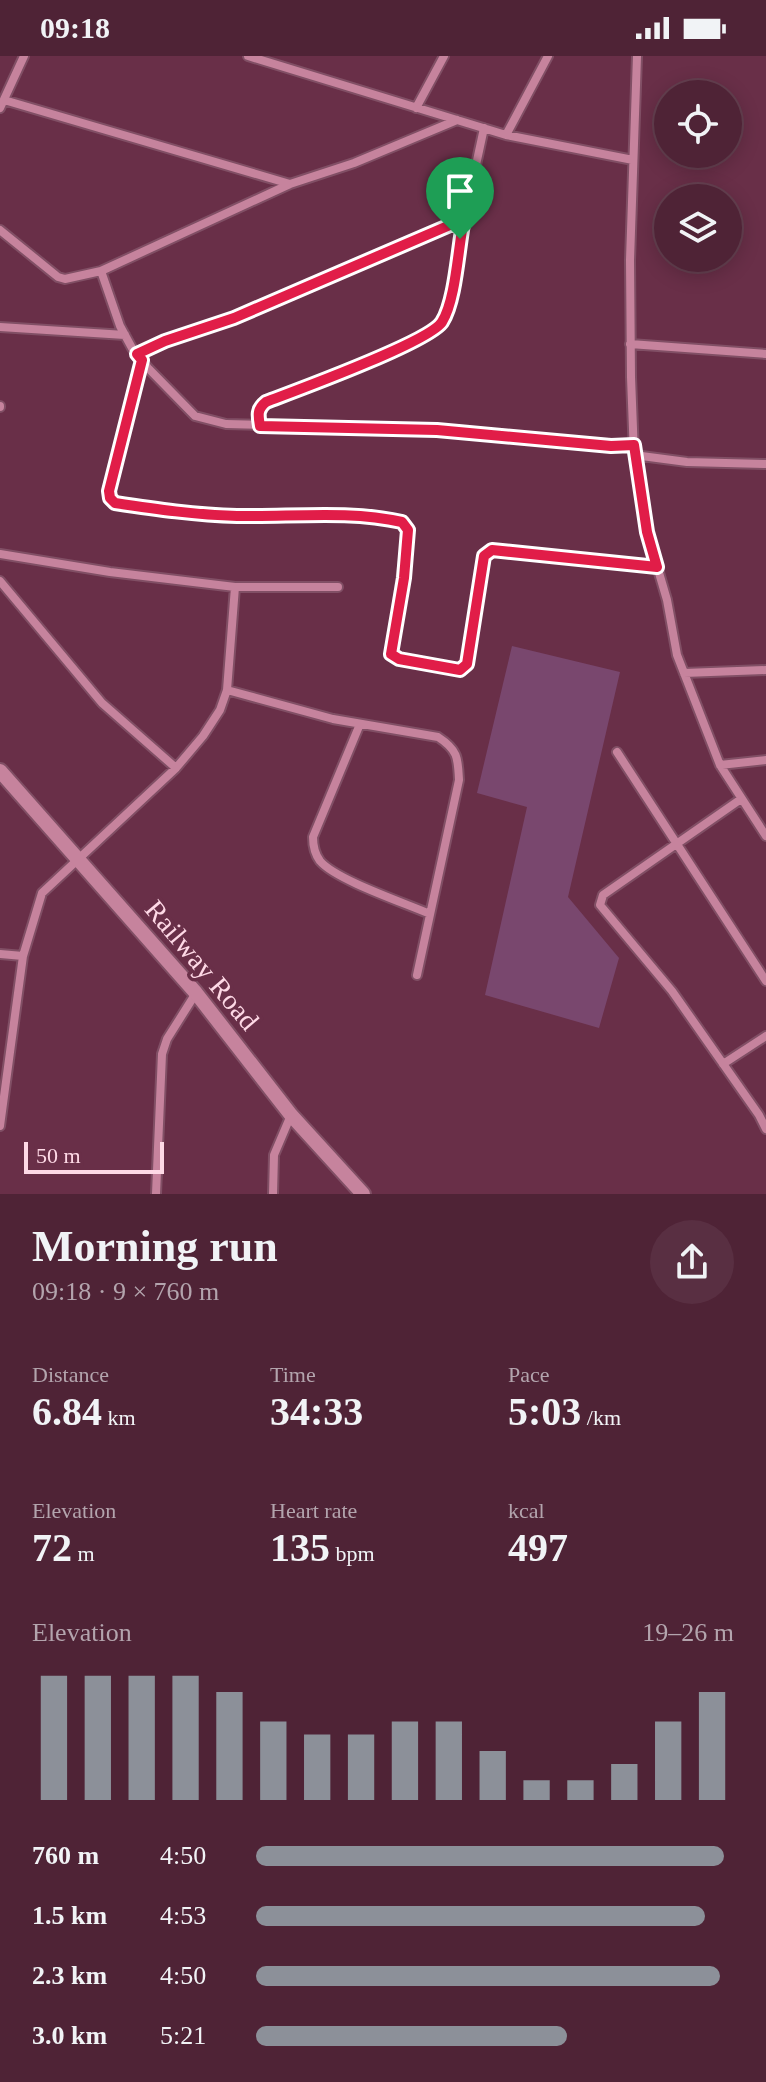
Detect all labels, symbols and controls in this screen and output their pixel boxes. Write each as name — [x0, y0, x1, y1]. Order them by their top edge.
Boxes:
text: 09:18 — [40, 11, 110, 44]
map controls — [654, 80, 742, 272]
button: locate — [654, 80, 742, 168]
pin — [426, 157, 494, 239]
icon: arrive — [438, 169, 482, 213]
button: layers — [654, 184, 742, 272]
street label: Railway Road — [139, 894, 265, 1036]
scale bar — [24, 1138, 164, 1174]
text: 50 m — [36, 1143, 81, 1168]
button: share — [650, 1220, 734, 1304]
text: Morning run — [32, 1222, 278, 1271]
text: 09:18 · 9 × 760 m — [32, 1277, 219, 1306]
text: Distance — [32, 1362, 109, 1387]
text: Time — [270, 1362, 316, 1387]
text: Pace — [508, 1362, 550, 1387]
text: 6.84 — [32, 1389, 102, 1434]
text: 34:33 — [270, 1389, 363, 1434]
text: 5:03 — [508, 1389, 581, 1434]
text: km — [102, 1405, 136, 1430]
text: /km — [581, 1405, 621, 1430]
text: Elevation — [32, 1498, 116, 1523]
text: Heart rate — [270, 1498, 357, 1523]
text: kcal — [508, 1498, 545, 1523]
text: 72 — [32, 1525, 72, 1570]
text: 135 — [270, 1525, 330, 1570]
text: 497 — [508, 1525, 568, 1570]
text: m — [72, 1541, 95, 1566]
text: bpm — [330, 1541, 375, 1566]
text: Elevation — [32, 1618, 132, 1647]
text: 19–26 m — [642, 1618, 734, 1647]
text: 760 m — [32, 1841, 99, 1870]
text: 4:50 — [160, 1841, 206, 1870]
text: 1.5 km — [32, 1901, 107, 1930]
text: 4:53 — [160, 1901, 206, 1930]
text: 2.3 km — [32, 1961, 107, 1990]
text: 4:50 — [160, 1961, 206, 1990]
text: 3.0 km — [32, 2021, 107, 2050]
text: 5:21 — [160, 2021, 206, 2050]

